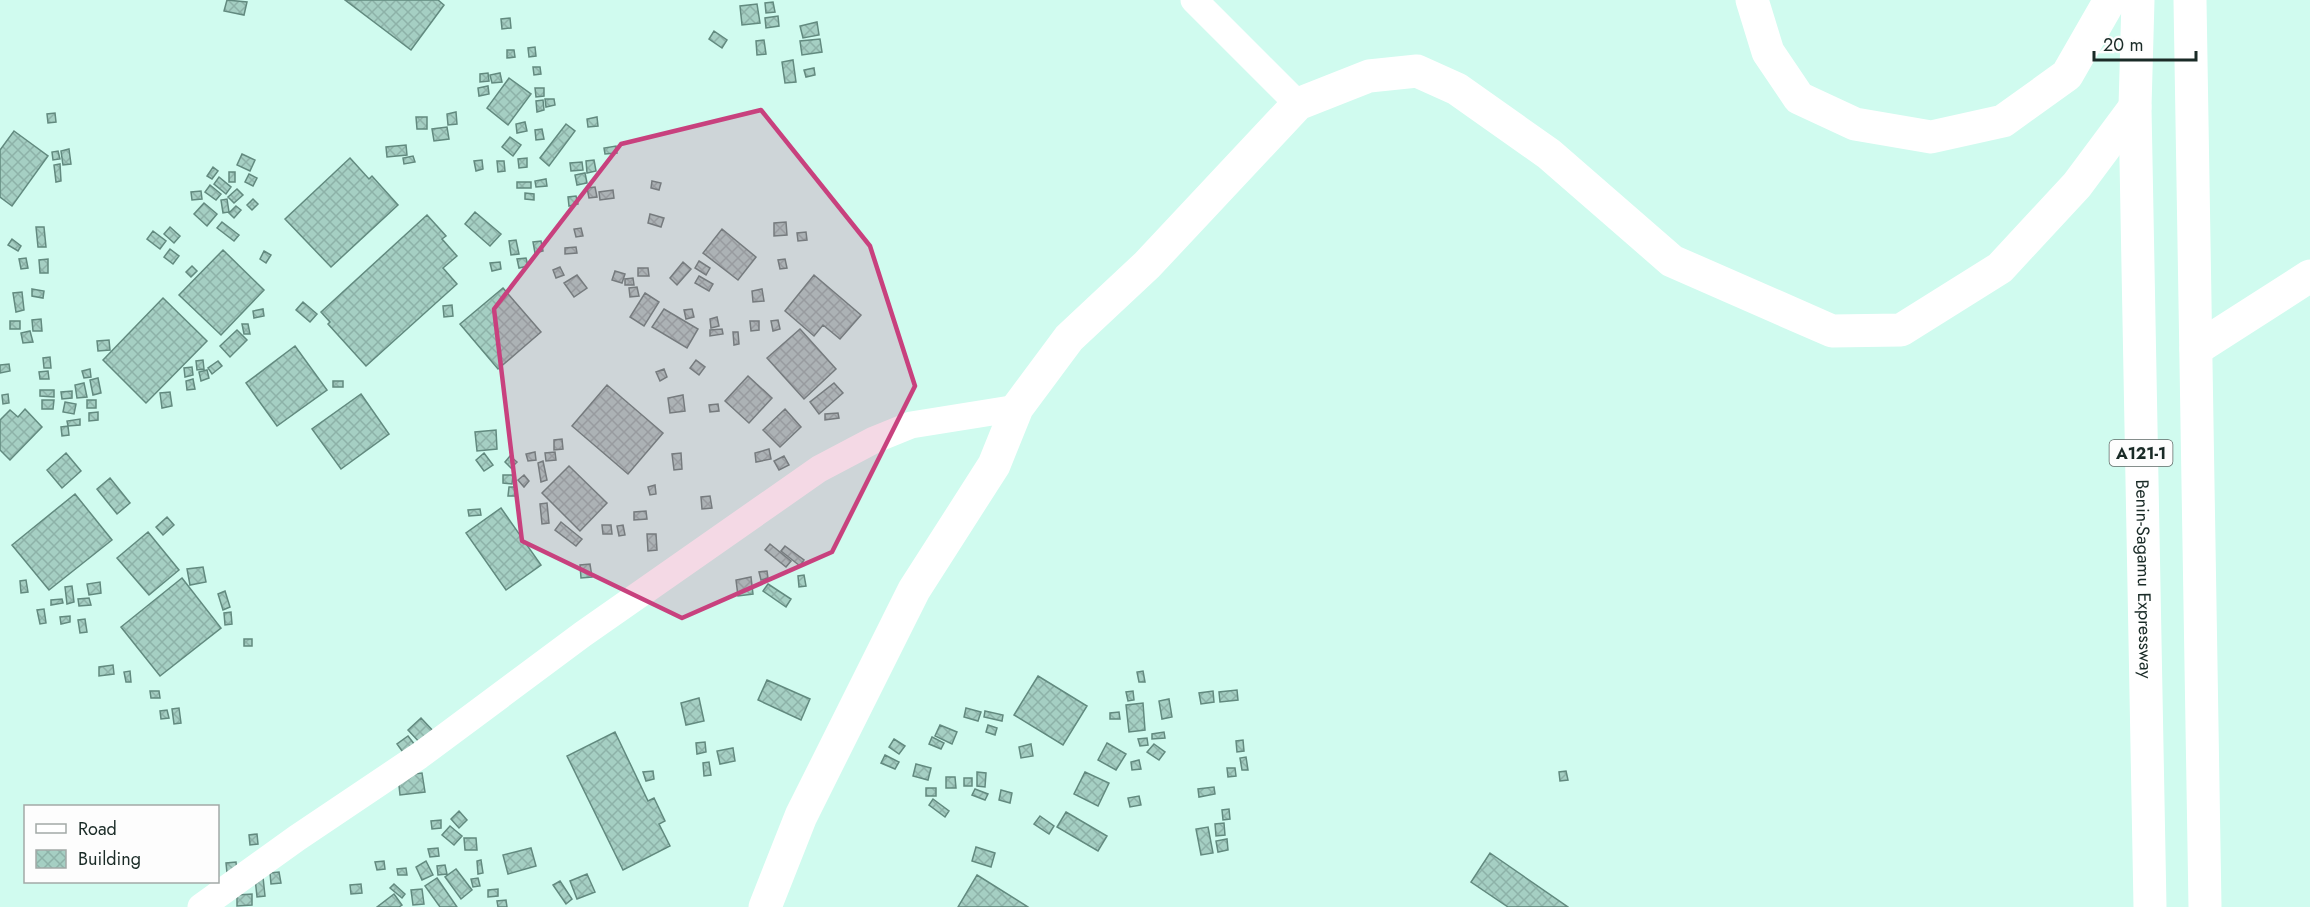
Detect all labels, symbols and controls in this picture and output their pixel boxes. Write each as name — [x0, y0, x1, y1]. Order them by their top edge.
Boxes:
scale bar — [2094, 24, 2196, 62]
text: 20 m — [2103, 32, 2143, 58]
road number: A121-1 — [2110, 440, 2172, 466]
street label: Benin-Sagamu Expressway — [2129, 479, 2159, 679]
legend — [24, 805, 219, 883]
text: Road — [78, 816, 117, 842]
text: Building — [78, 846, 141, 872]

